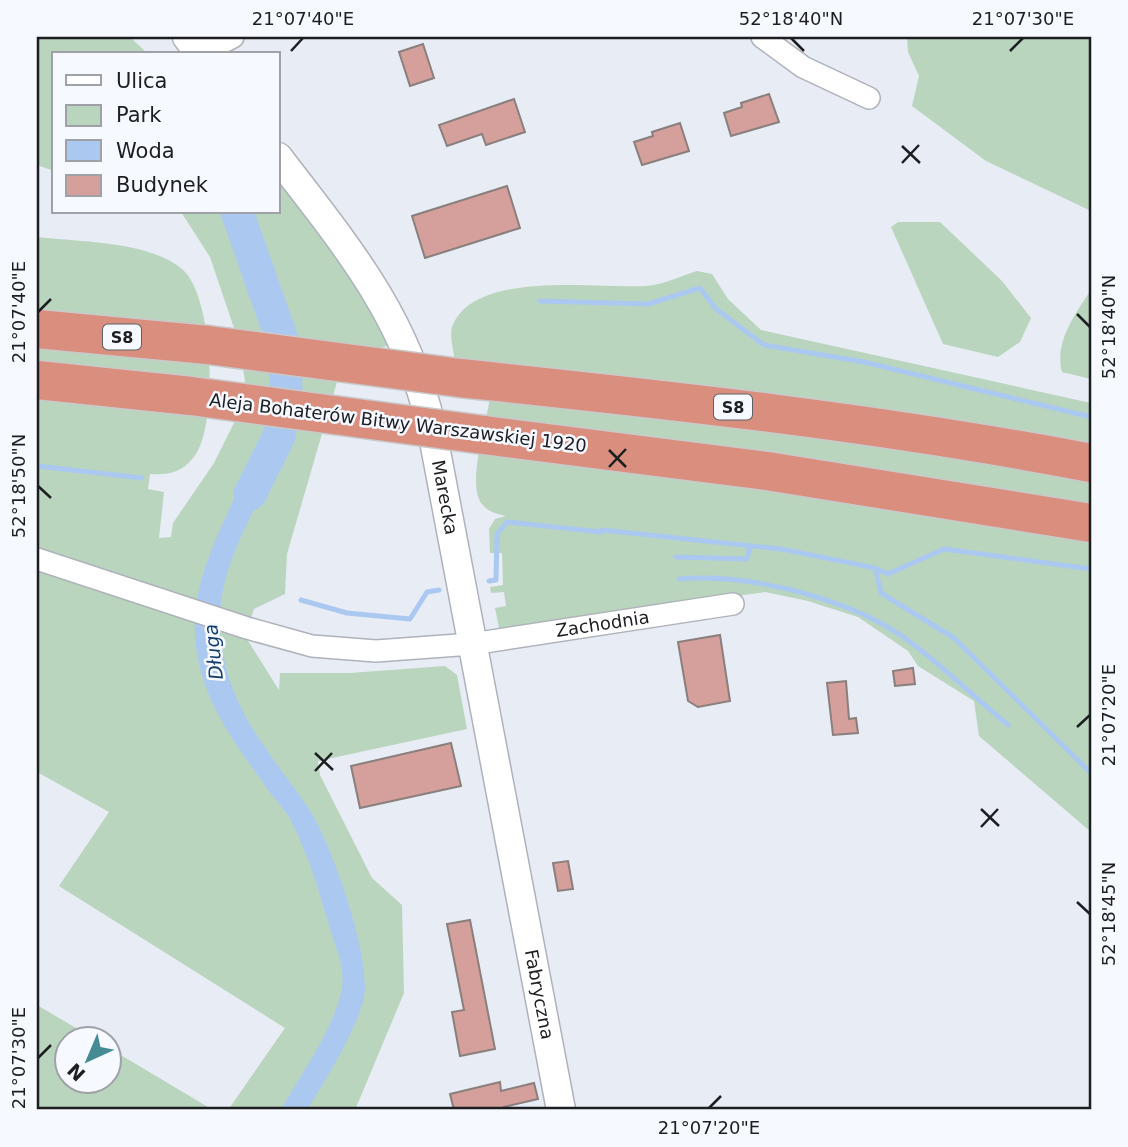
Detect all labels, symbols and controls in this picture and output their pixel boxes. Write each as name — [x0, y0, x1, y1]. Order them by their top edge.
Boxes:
text: 21°07'40"E — [252, 8, 354, 29]
text: 52°18'40"N — [739, 8, 843, 29]
text: 21°07'30"E — [972, 8, 1074, 29]
legend — [52, 52, 280, 214]
text: Ulica — [116, 69, 167, 93]
text: Park — [116, 103, 162, 127]
text: Woda — [116, 139, 175, 163]
text: Budynek — [116, 173, 209, 197]
text: 21°07'40"E — [8, 261, 29, 363]
text: 52°18'40"N — [1098, 275, 1119, 379]
road number: S8 — [103, 324, 141, 350]
street label: Aleja Bohaterów Bitwy Warszawskiej 1920 — [208, 389, 588, 456]
road number: S8 — [714, 394, 752, 420]
text: 52°18'50"N — [8, 434, 29, 538]
street label: Marecka — [428, 458, 463, 536]
street label: Zachodnia — [554, 606, 651, 641]
water label: Długa — [199, 623, 227, 681]
text: 21°07'20"E — [1098, 664, 1119, 766]
text: 52°18'45"N — [1098, 862, 1119, 966]
street label: Fabryczna — [521, 948, 558, 1041]
text: 21°07'30"E — [8, 1007, 29, 1109]
north arrow — [52, 1024, 122, 1094]
text: N — [63, 1059, 90, 1086]
text: 21°07'20"E — [658, 1117, 760, 1138]

